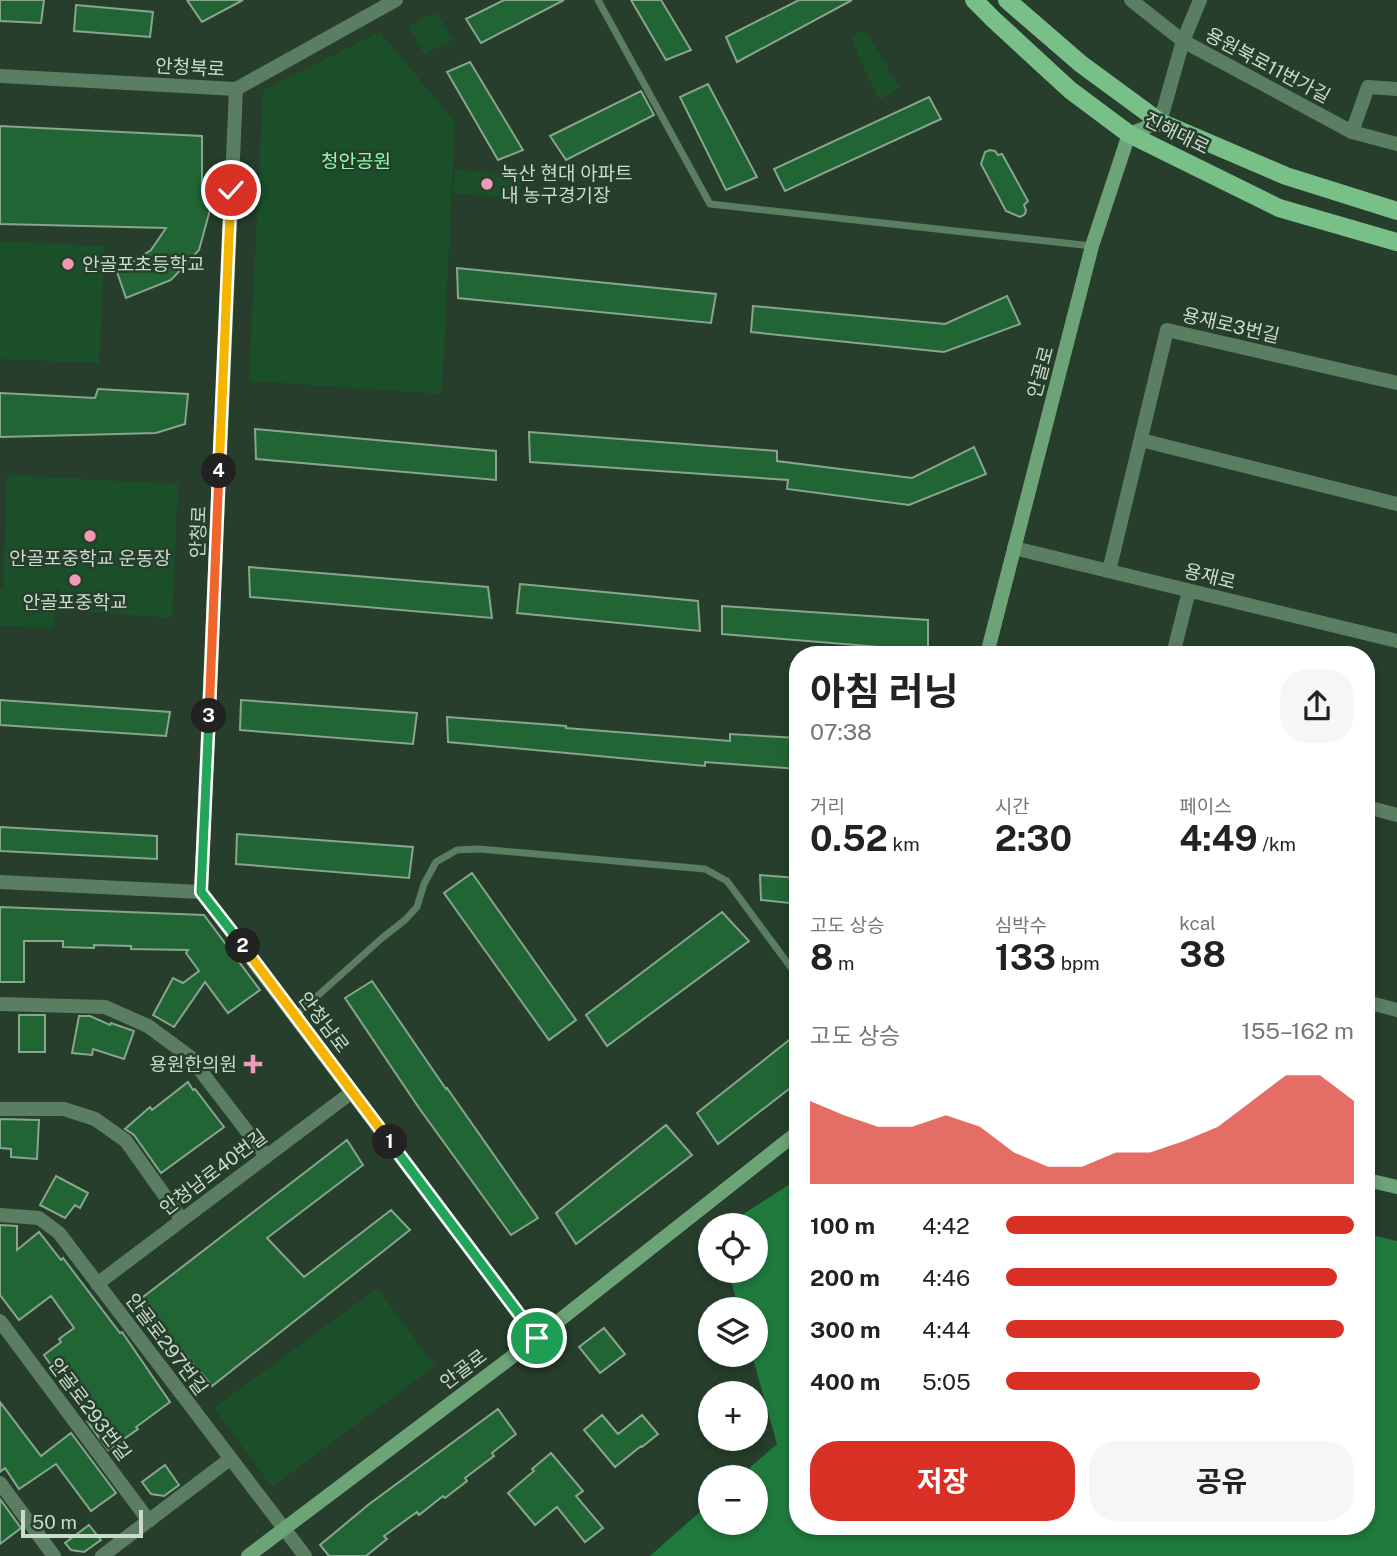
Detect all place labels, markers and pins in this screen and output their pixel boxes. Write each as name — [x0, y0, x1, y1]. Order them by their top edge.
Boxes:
pin — [201, 160, 261, 220]
place label: 녹산 현대 아파트 내 농구경기장 — [501, 162, 633, 206]
marker: 녹산 현대 아파트 내 농구경기장 — [479, 176, 495, 192]
place label: 안골포초등학교 — [82, 253, 204, 275]
marker: 안골포초등학교 — [60, 256, 76, 272]
pin: 4 — [202, 454, 236, 489]
marker: 안골포중학교 운동장 — [82, 528, 98, 544]
place label: 안골포중학교 운동장 — [9, 547, 171, 569]
marker: 안골포중학교 — [67, 572, 83, 588]
place label: 안골포중학교 — [23, 591, 127, 613]
pin: 3 — [192, 698, 227, 734]
pin: 2 — [226, 928, 260, 964]
place label: 용원한의원 — [150, 1053, 237, 1075]
marker: 용원한의원 — [243, 1054, 263, 1074]
pin: 1 — [372, 1124, 408, 1160]
pin — [507, 1308, 567, 1368]

